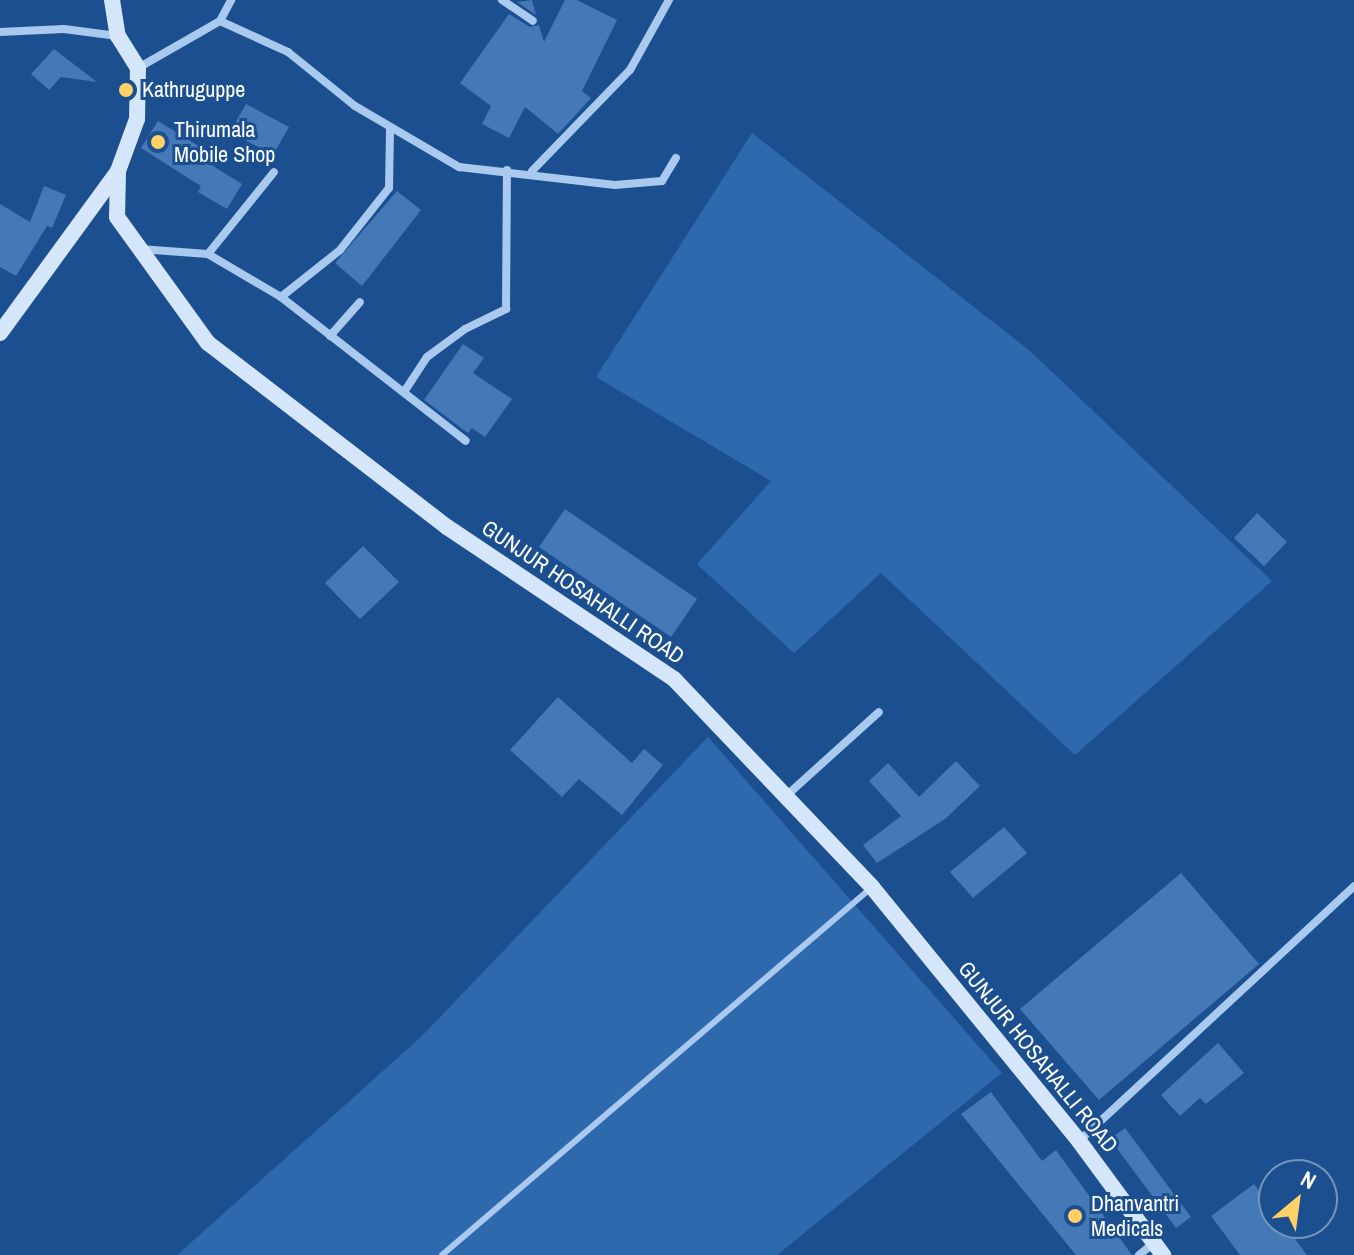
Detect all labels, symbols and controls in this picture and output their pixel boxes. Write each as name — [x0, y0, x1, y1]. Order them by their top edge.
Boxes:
place label: Kathruguppe — [142, 77, 245, 103]
marker: Kathruguppe — [117, 81, 135, 99]
place label: Thirumala Mobile Shop — [174, 116, 275, 168]
marker: Thirumala Mobile Shop — [149, 133, 167, 151]
street label: GUNJUR HOSAHALLI ROAD — [477, 514, 689, 670]
street label: GUNJUR HOSAHALLI ROAD — [953, 956, 1123, 1158]
north arrow — [1258, 1159, 1338, 1239]
text: N — [1296, 1163, 1322, 1196]
place label: Dhanvantri Medicals — [1091, 1190, 1179, 1242]
marker: Dhanvantri Medicals — [1066, 1207, 1084, 1225]

